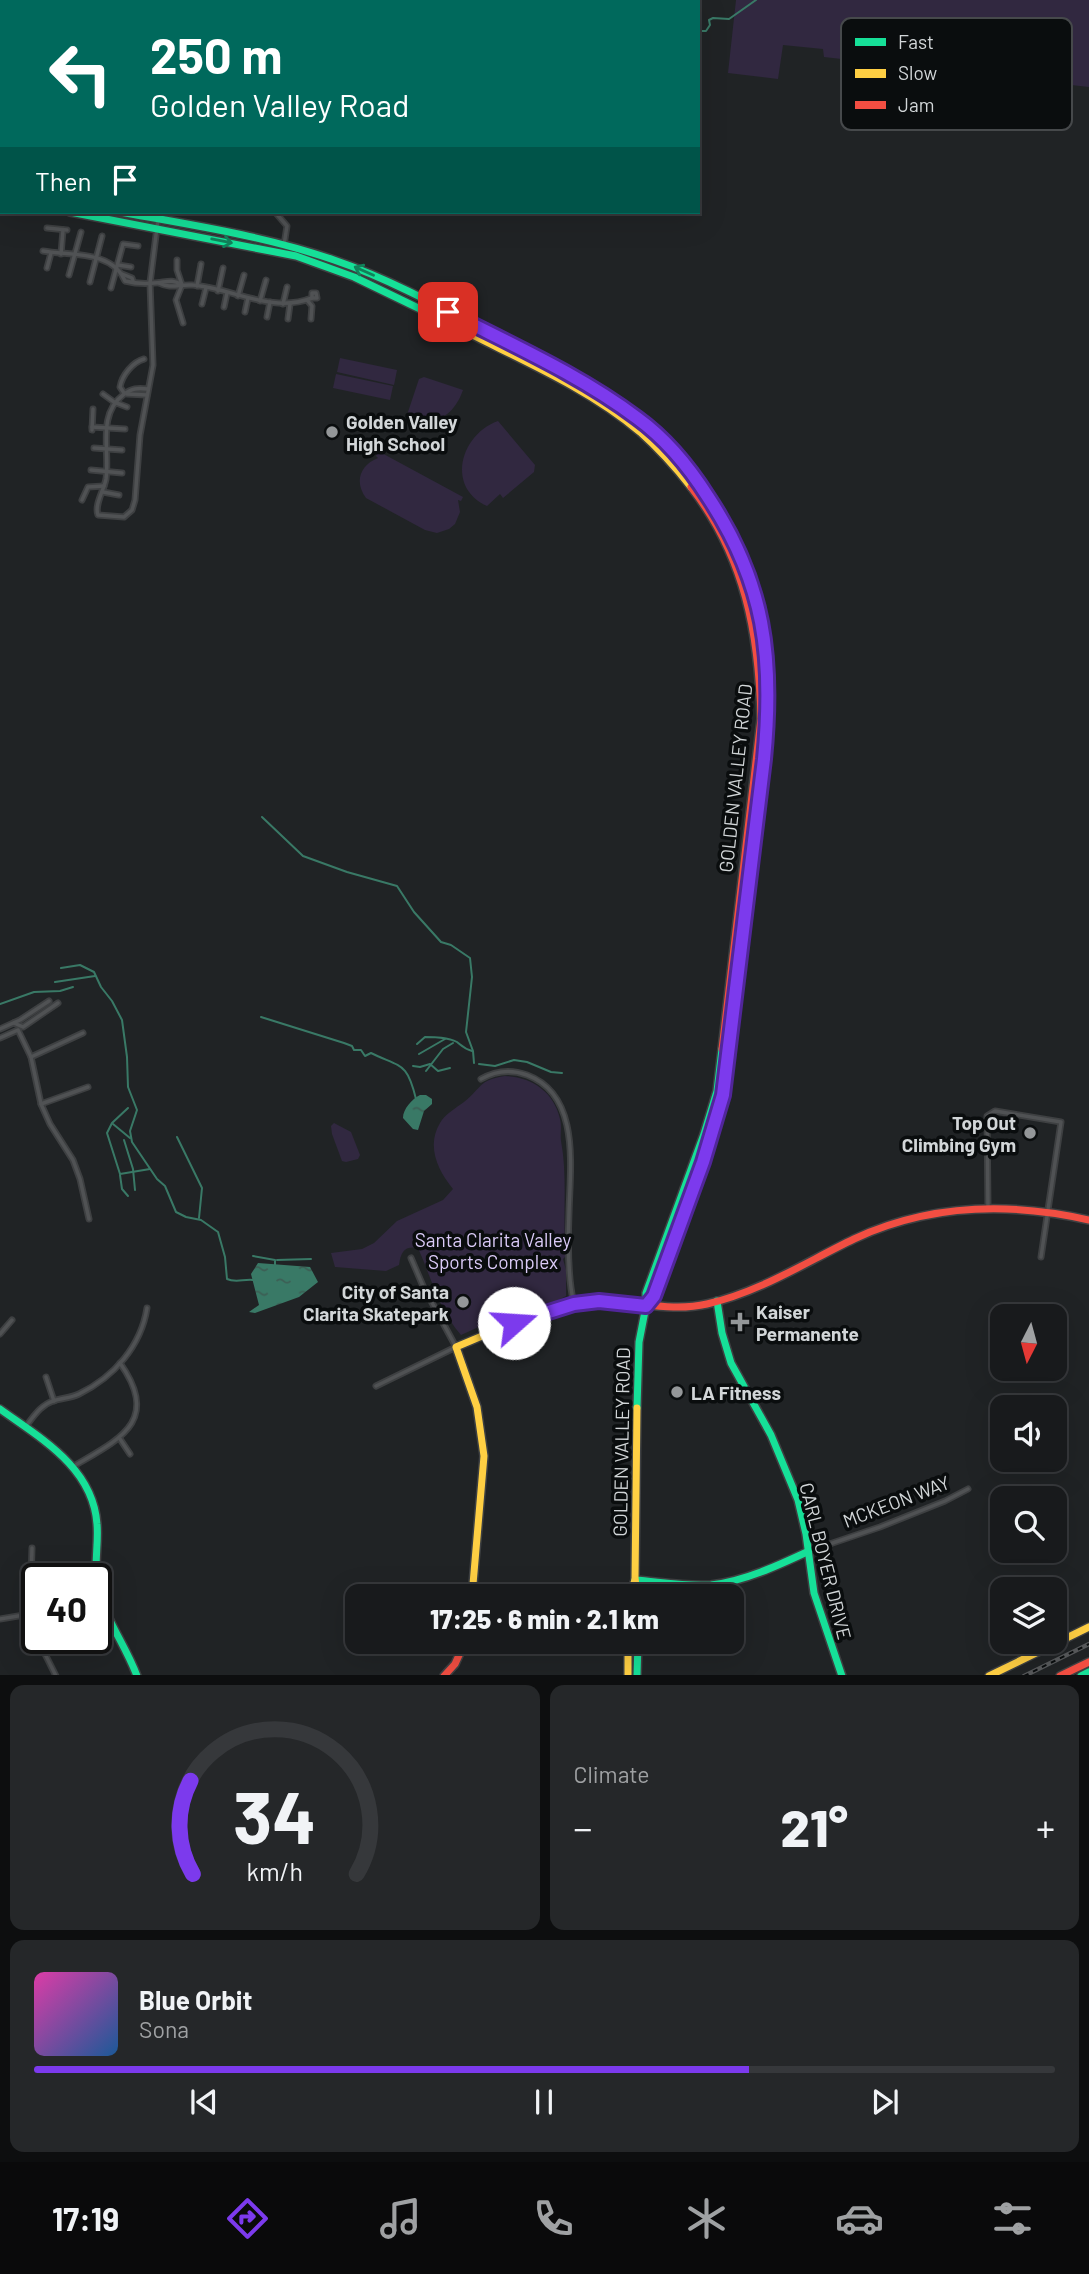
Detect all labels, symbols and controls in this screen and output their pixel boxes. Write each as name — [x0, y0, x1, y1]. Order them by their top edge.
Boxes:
legend — [841, 18, 1072, 130]
text: 250 m — [150, 25, 283, 84]
icon: left — [35, 28, 126, 119]
text: Fast — [898, 30, 934, 53]
text: Slow — [898, 61, 937, 84]
text: Golden Valley Road — [150, 85, 410, 123]
text: Jam — [898, 93, 934, 116]
icon: arrive — [106, 161, 144, 199]
text: Then — [35, 165, 92, 196]
one-way arrow — [210, 235, 233, 249]
one-way arrow — [354, 264, 375, 277]
pin — [418, 282, 478, 342]
icon: arrive — [429, 293, 467, 331]
place label: Golden Valley High School — [346, 410, 458, 455]
marker: Golden Valley High School — [324, 424, 340, 440]
street label: GOLDEN VALLEY ROAD — [714, 683, 756, 873]
place label: Top Out Climbing Gym — [902, 1111, 1016, 1156]
marker: Top Out Climbing Gym — [1022, 1125, 1038, 1141]
park label: Santa Clarita Valley Sports Complex — [415, 1228, 572, 1273]
place label: City of Santa Clarita Skatepark — [303, 1280, 449, 1325]
position arrow — [477, 1286, 551, 1360]
marker: City of Santa Clarita Skatepark — [455, 1294, 471, 1310]
place label: Kaiser Permanente — [756, 1300, 859, 1345]
north arrow — [990, 1304, 1068, 1381]
map controls — [990, 1304, 1067, 1654]
marker: Kaiser Permanente — [730, 1312, 750, 1332]
street label: GOLDEN VALLEY ROAD — [608, 1347, 634, 1537]
place label: LA Fitness — [691, 1381, 781, 1404]
marker: LA Fitness — [669, 1384, 685, 1400]
button: sound — [990, 1395, 1067, 1472]
street label: MCKEON WAY — [839, 1470, 953, 1532]
street label: CARL BOYER DRIVE — [795, 1480, 857, 1642]
button: search — [990, 1486, 1067, 1563]
speed limit sign: 40 — [21, 1563, 112, 1654]
button: layers — [990, 1577, 1067, 1654]
text: 17:25 · 6 min · 2.1 km — [430, 1603, 659, 1634]
text: Climate — [574, 1760, 650, 1788]
text: 34 — [233, 1771, 316, 1859]
text: 21° — [781, 1795, 848, 1857]
text: − — [574, 1804, 593, 1850]
text: + — [1036, 1804, 1055, 1850]
text: km/h — [246, 1855, 303, 1885]
text: Blue Orbit — [139, 1984, 252, 2015]
text: Sona — [139, 2015, 189, 2043]
icon: previous — [185, 2083, 223, 2121]
icon: pause — [525, 2083, 563, 2121]
icon: next — [866, 2083, 904, 2121]
icon: directions — [223, 2194, 272, 2243]
icon: music — [376, 2194, 425, 2243]
icon: phone — [529, 2194, 578, 2243]
icon: climate — [682, 2194, 731, 2243]
icon: car — [835, 2194, 884, 2243]
icon: filters — [988, 2194, 1037, 2243]
text: 17:19 — [52, 2199, 119, 2237]

